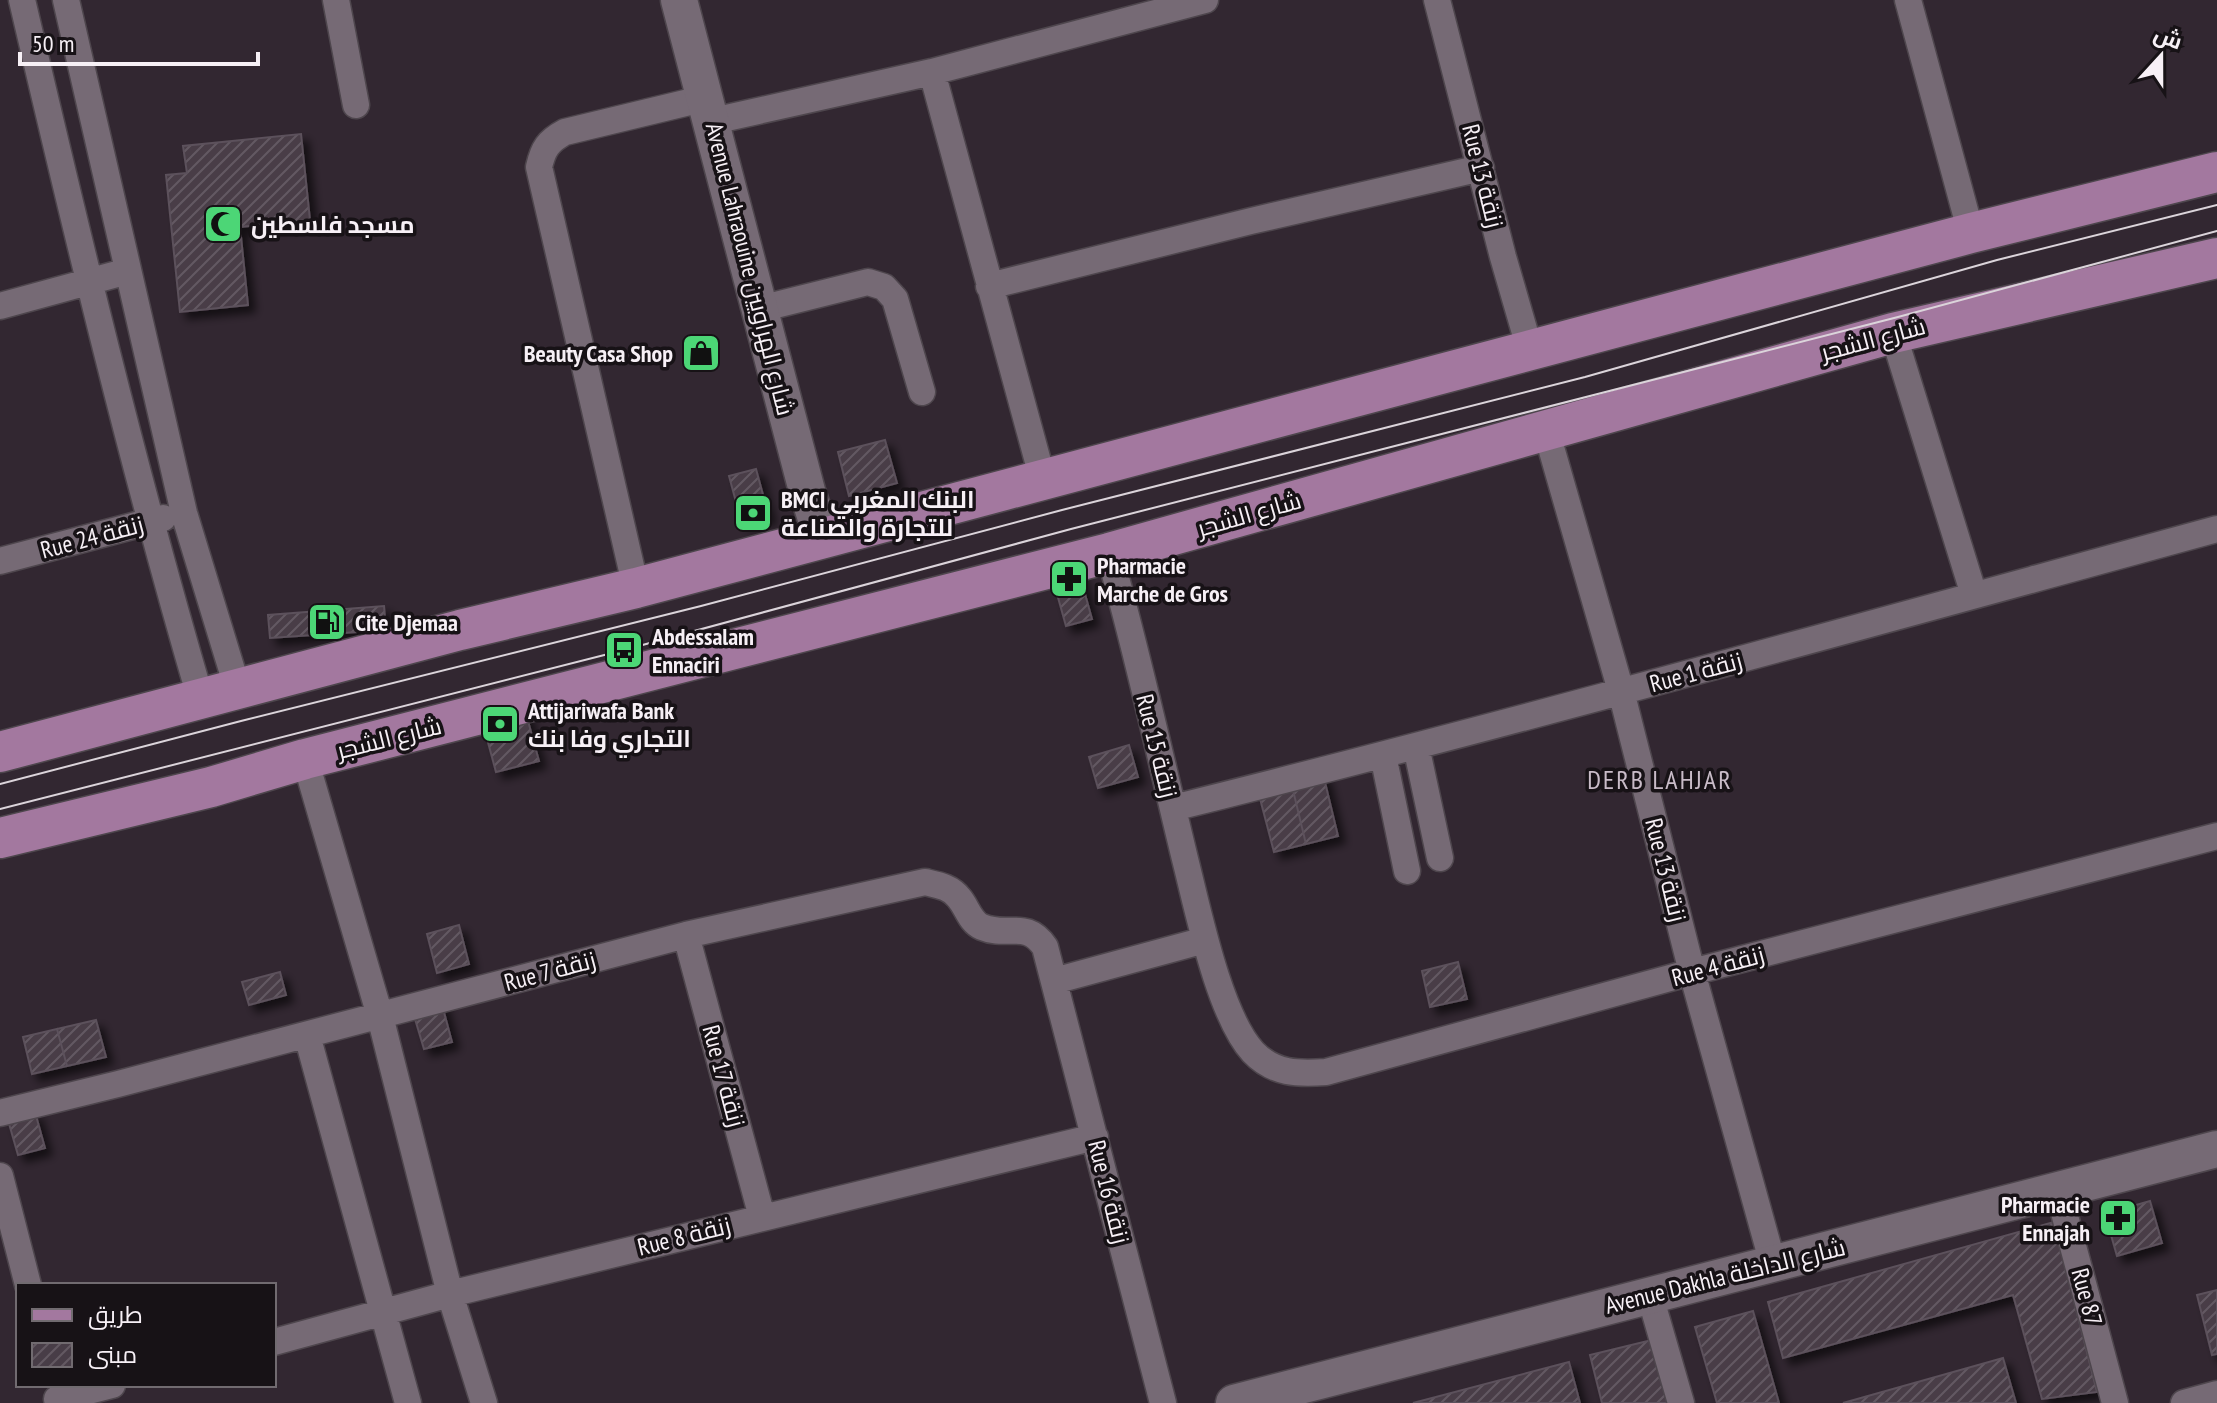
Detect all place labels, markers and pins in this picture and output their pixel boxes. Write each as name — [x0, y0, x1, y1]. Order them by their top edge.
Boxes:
mosque icon: مسجد فلسطين — [202, 203, 244, 245]
place label: مسجد فلسطين — [251, 209, 415, 240]
shop icon: Beauty Casa Shop — [680, 332, 722, 374]
place label: Beauty Casa Shop — [524, 338, 673, 369]
place label: BMCI البنك المغربي للتجارة والصناعة — [781, 484, 974, 543]
bank icon: BMCI البنك المغربي للتجارة والصناعة — [732, 492, 774, 534]
place label: Pharmacie Marche de Gros — [1097, 550, 1228, 609]
pharmacy icon: Pharmacie Marche de Gros — [1048, 558, 1090, 600]
fuel station icon: Cite Djemaa — [306, 601, 348, 643]
place label: Cite Djemaa — [355, 607, 458, 638]
place label: Abdessalam Ennaciri — [651, 621, 754, 680]
bus stop icon: Abdessalam Ennaciri — [603, 629, 645, 671]
place label: Attijariwafa Bank التجاري وفا بنك — [527, 695, 691, 758]
bank icon: Attijariwafa Bank التجاري وفا بنك — [479, 703, 521, 745]
place label: Pharmacie Ennajah — [2001, 1189, 2090, 1248]
pharmacy icon: Pharmacie Ennajah — [2097, 1197, 2139, 1239]

